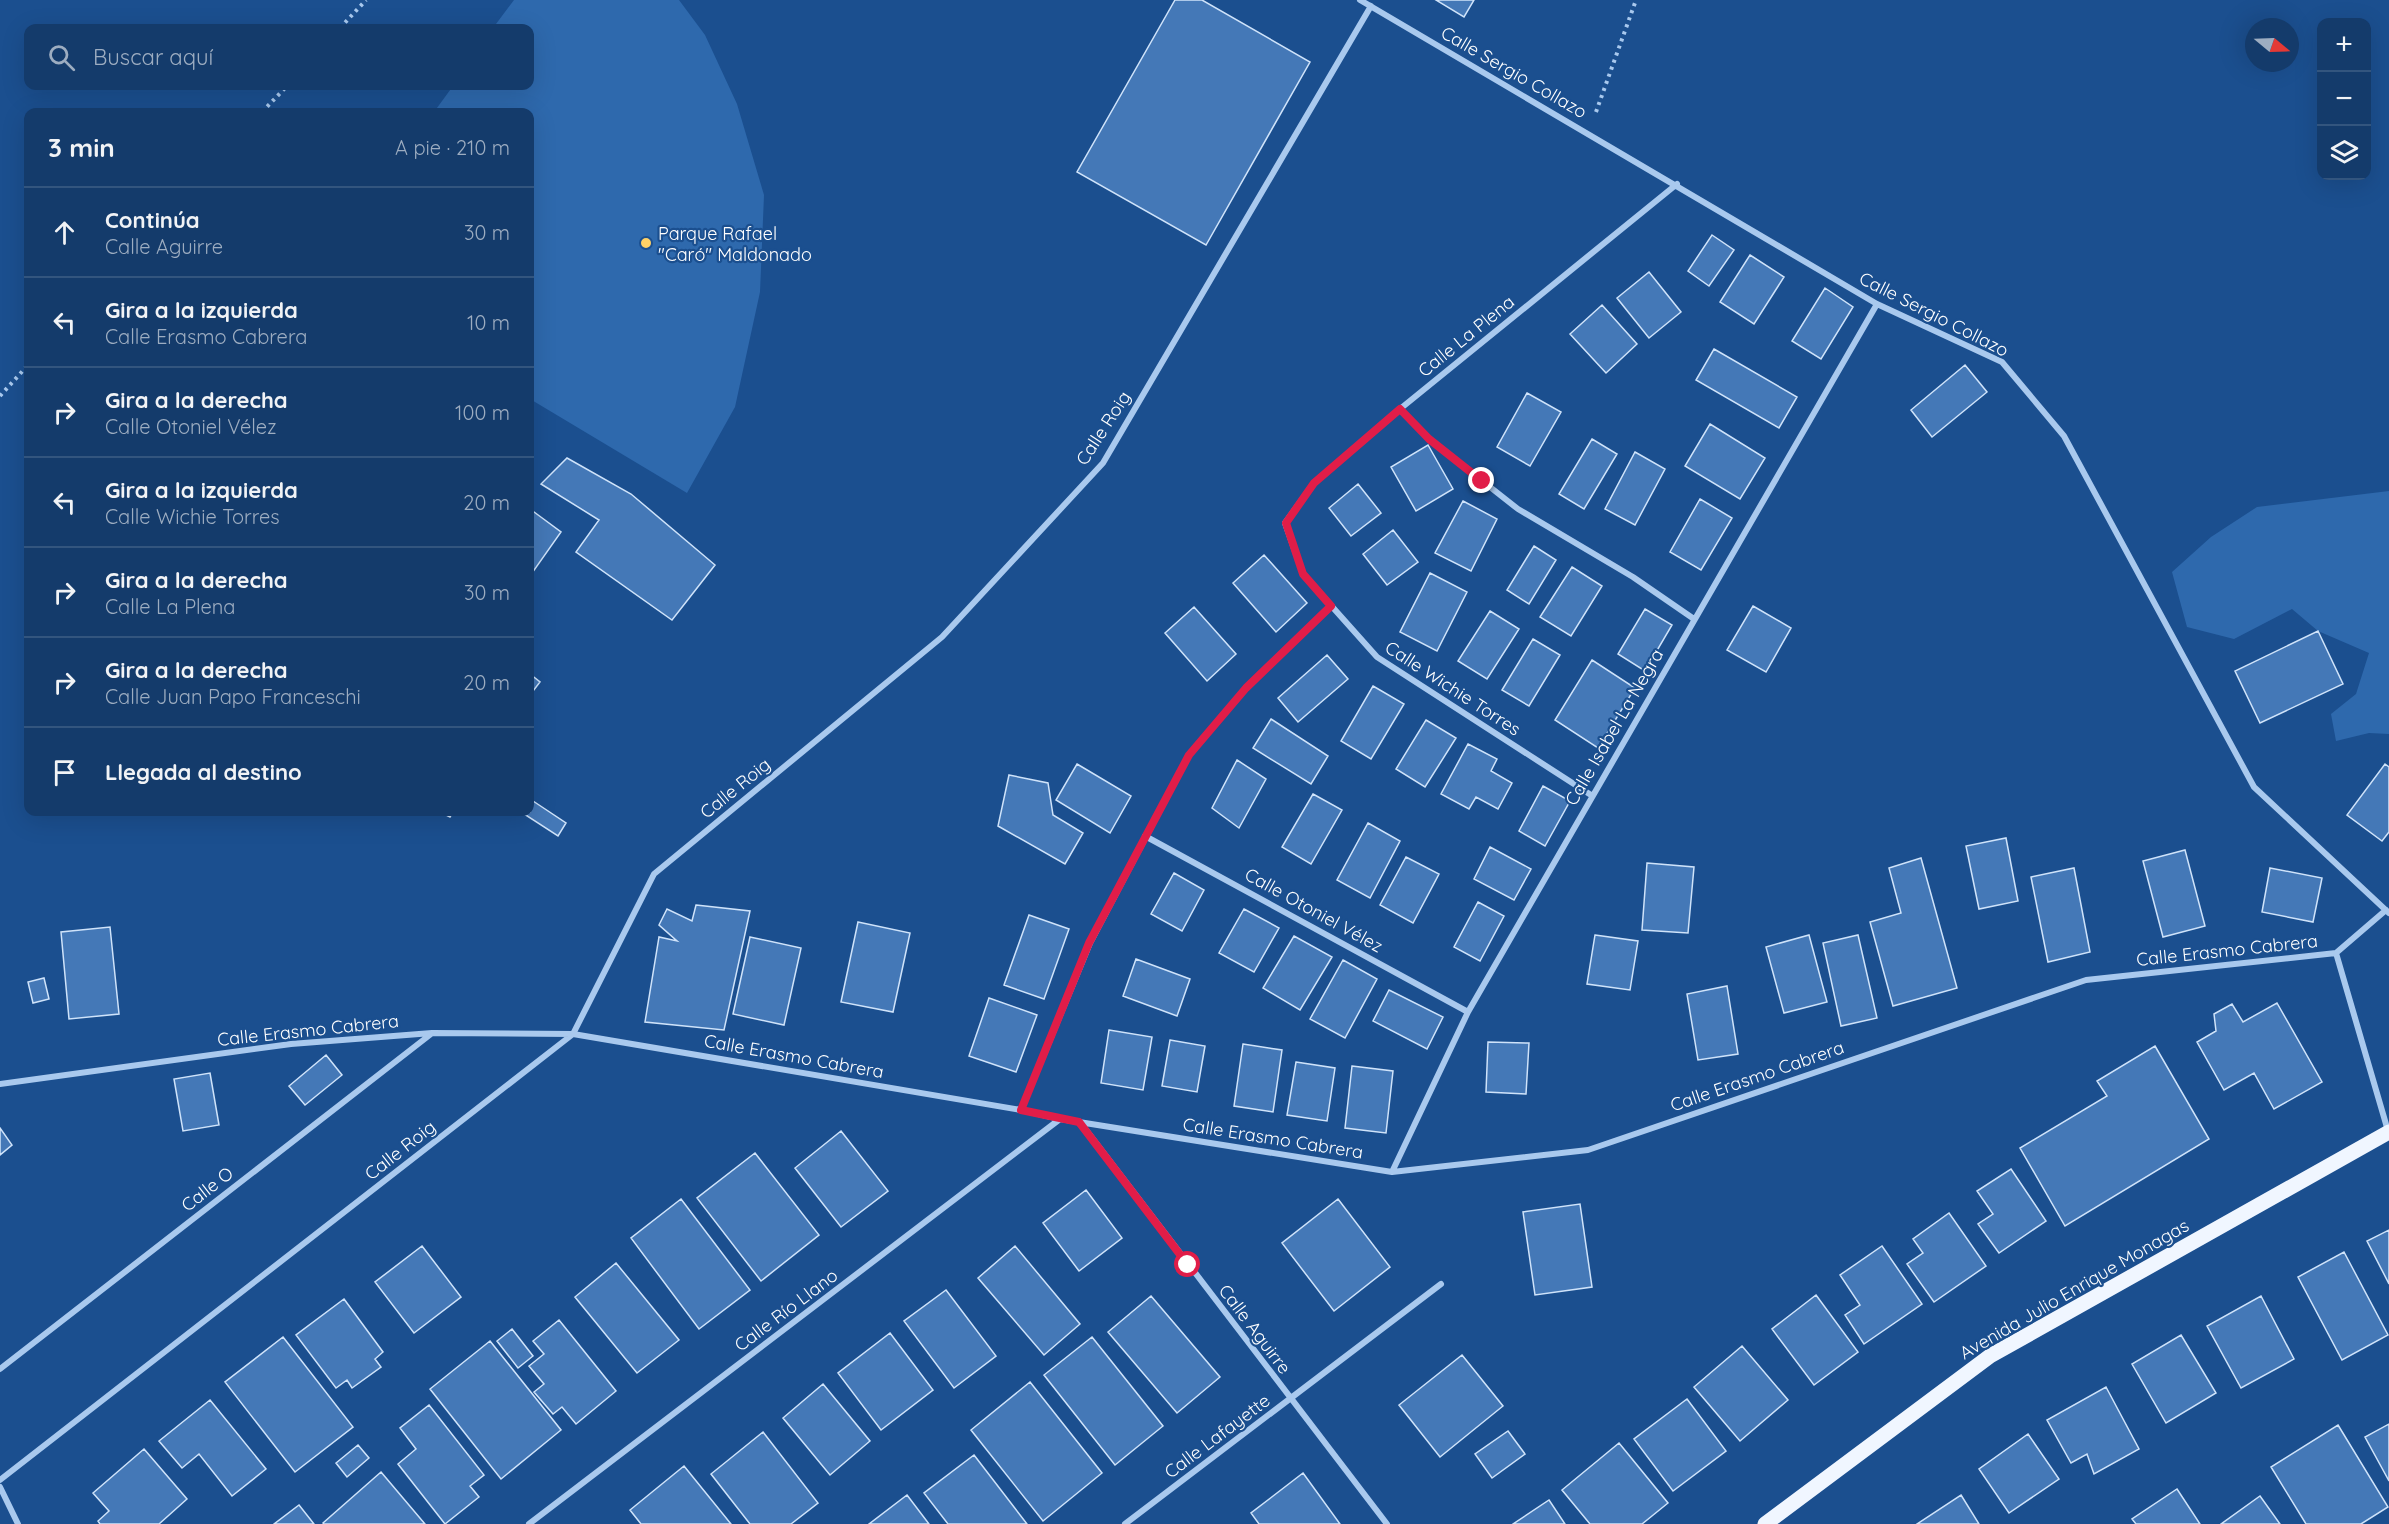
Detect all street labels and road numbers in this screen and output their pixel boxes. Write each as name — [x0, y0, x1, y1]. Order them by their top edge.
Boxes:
street label: Calle Sergio Collazo — [1437, 21, 1591, 123]
street label: Calle Sergio Collazo — [1855, 266, 2013, 362]
street label: Calle La Plena — [1413, 290, 1519, 382]
street label: Calle Roig — [1071, 387, 1135, 469]
street label: Calle Wichie Torres — [1381, 636, 1525, 740]
street label: Calle Isabel La Negra — [1560, 644, 1668, 810]
street label: Calle Roig — [695, 753, 775, 823]
street label: Calle Otoniel Vélez — [1241, 862, 1387, 958]
street label: Calle Erasmo Cabrera — [2135, 929, 2319, 971]
street label: Calle Erasmo Cabrera — [216, 1009, 400, 1051]
street label: Calle Erasmo Cabrera — [702, 1029, 886, 1083]
street label: Calle Erasmo Cabrera — [1667, 1035, 1847, 1117]
street label: Calle Erasmo Cabrera — [1181, 1112, 1365, 1164]
street label: Calle Roig — [360, 1115, 440, 1185]
street label: Calle O — [176, 1162, 238, 1216]
street label: Avenida Julio Enrique Monagas — [1955, 1214, 2193, 1364]
street label: Calle Río Llano — [730, 1264, 842, 1356]
street label: Calle Aguirre — [1214, 1280, 1296, 1378]
street label: Calle Lafayette — [1160, 1389, 1274, 1483]

